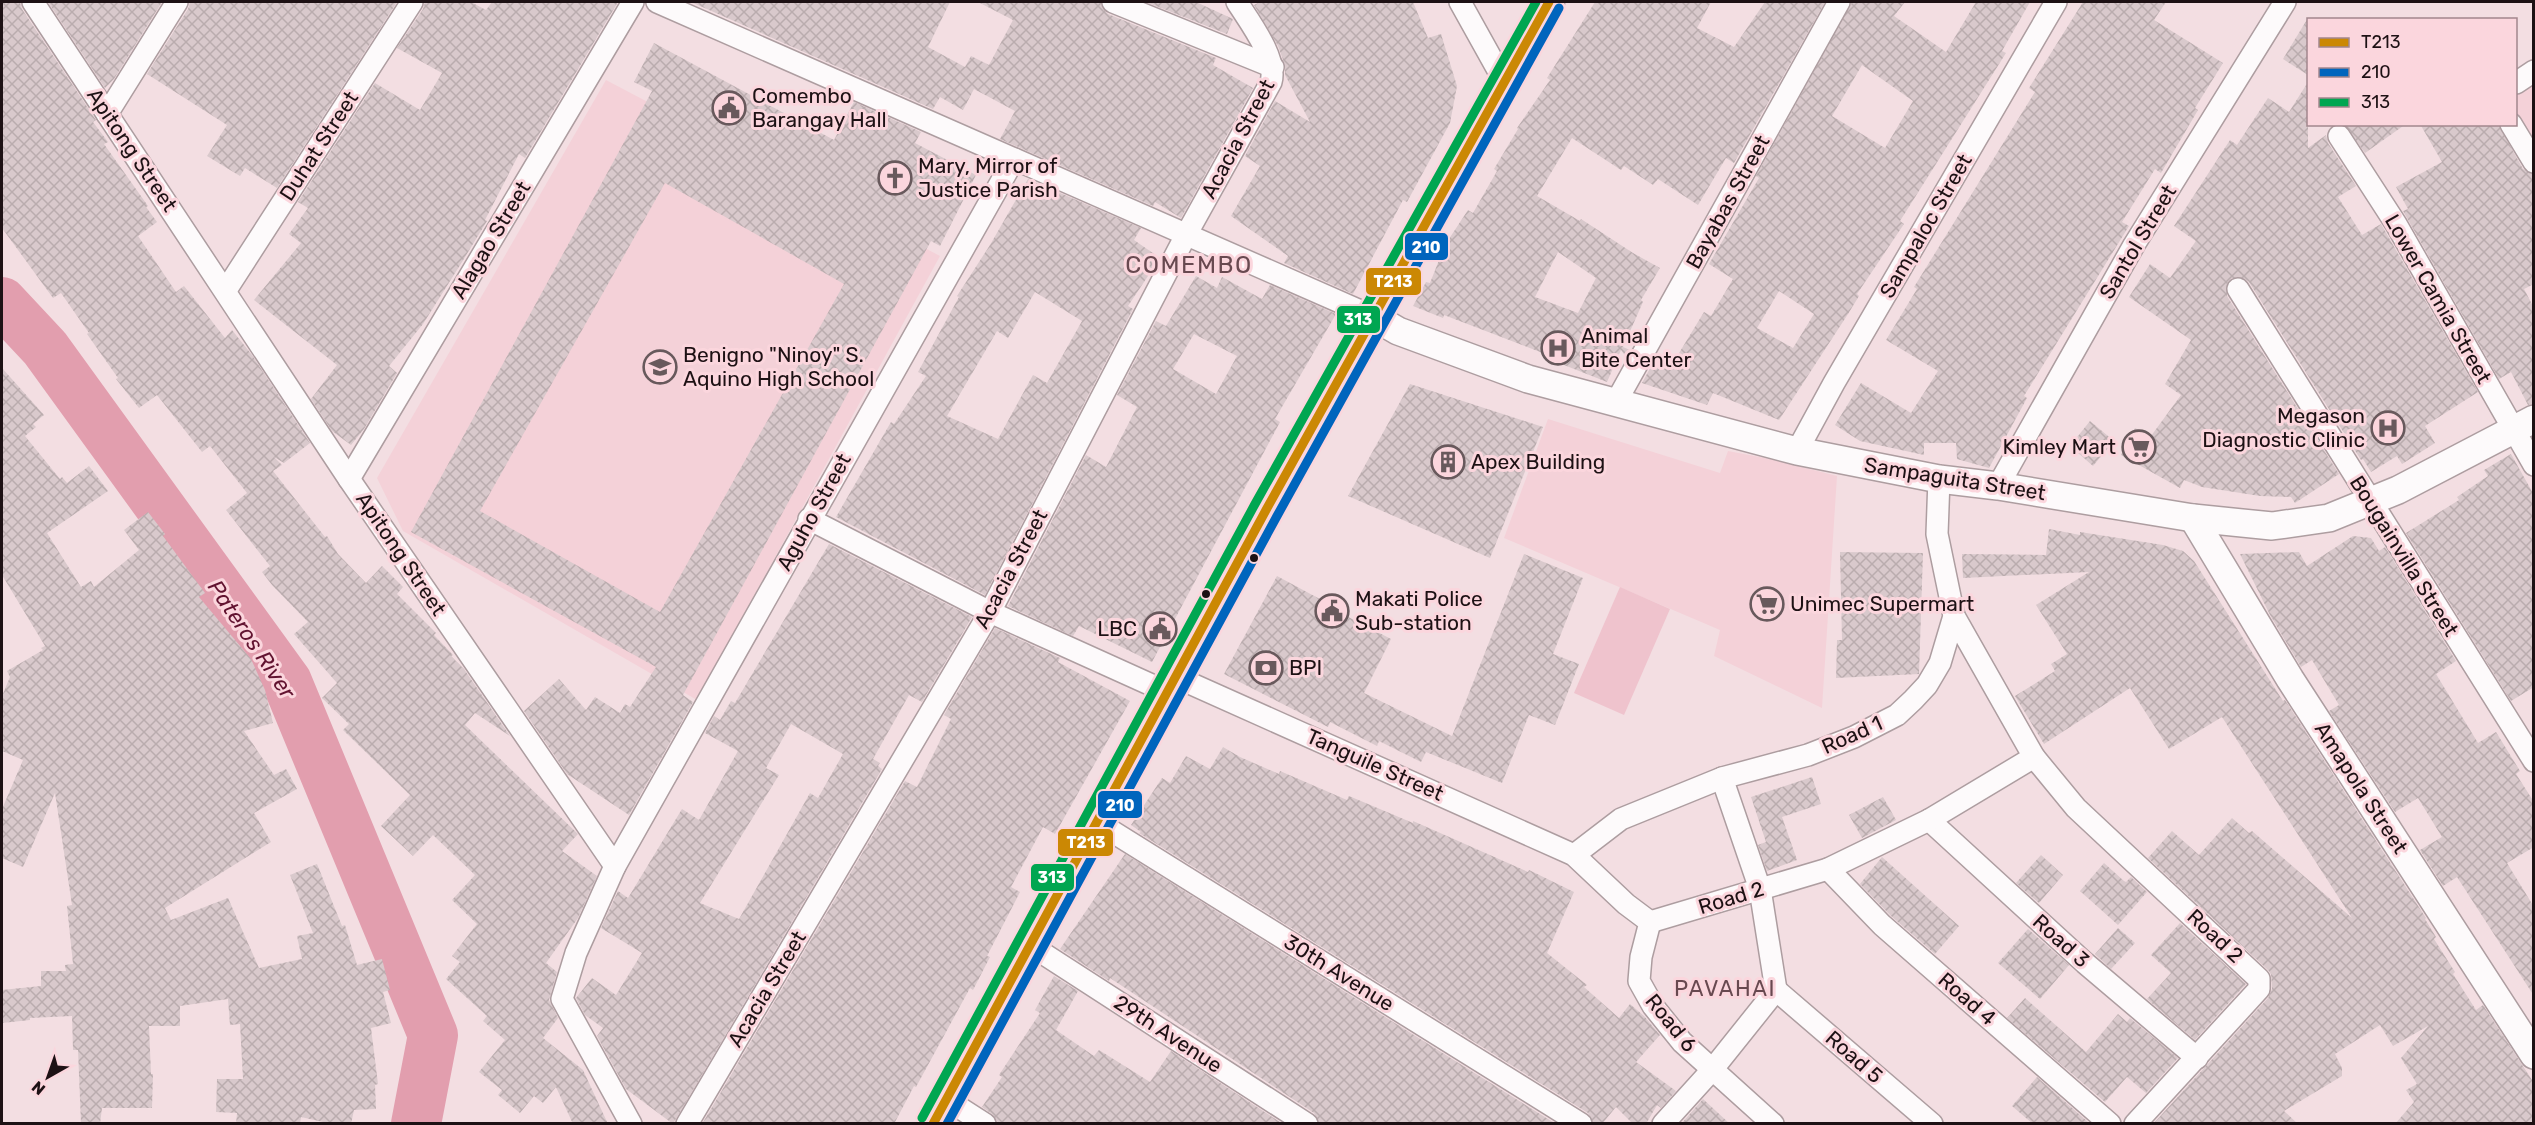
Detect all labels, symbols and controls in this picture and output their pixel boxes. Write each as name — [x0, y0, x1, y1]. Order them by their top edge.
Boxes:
legend — [2307, 18, 2517, 126]
text: T213 — [2361, 31, 2401, 53]
text: 210 — [2361, 61, 2391, 83]
street label: Acacia Street — [1196, 75, 1279, 203]
street label: Apitong Street — [82, 83, 183, 216]
place label: Comembo Barangay Hall — [752, 83, 887, 132]
street label: Duhat Street — [274, 86, 363, 205]
public building icon: Comembo Barangay Hall — [711, 90, 747, 126]
text: 313 — [2361, 91, 2390, 113]
street label: Bayabas Street — [1681, 131, 1775, 273]
street label: Sampaloc Street — [1874, 149, 1977, 302]
place label: Mary, Mirror of Justice Parish — [918, 153, 1058, 202]
church icon: Mary, Mirror of Justice Parish — [877, 160, 913, 196]
street label: Alagao Street — [446, 176, 535, 303]
street label: Santol Street — [2094, 180, 2181, 303]
street label: Lower Camia Street — [2380, 210, 2497, 388]
line badge: 210 — [1404, 232, 1449, 261]
text: 210 — [1411, 238, 1441, 257]
district label: COMEMBO — [1125, 251, 1253, 279]
line badge: T213 — [1365, 267, 1422, 296]
text: T213 — [1374, 272, 1412, 291]
line badge: 313 — [1336, 305, 1381, 334]
text: 313 — [1344, 310, 1372, 329]
place label: Animal Bite Center — [1581, 323, 1692, 372]
hospital icon: Animal Bite Center — [1540, 330, 1576, 366]
place label: Benigno "Ninoy" S. Aquino High School — [683, 342, 874, 391]
school or university icon: Benigno "Ninoy" S. Aquino High School — [642, 349, 678, 385]
place label: Megason Diagnostic Clinic — [2202, 403, 2365, 452]
hospital icon: Megason Diagnostic Clinic — [2370, 410, 2406, 446]
supermarket icon: Kimley Mart — [2121, 429, 2157, 465]
place label: Kimley Mart — [2003, 434, 2116, 459]
building icon: Apex Building — [1430, 444, 1466, 480]
street label: Aguho Street — [771, 449, 856, 575]
place label: Apex Building — [1471, 449, 1605, 474]
street label: Sampaguita Street — [1863, 452, 2048, 505]
street label: Bougainvilla Street — [2345, 471, 2464, 641]
street label: Apitong Street — [351, 487, 452, 620]
street label: Acacia Street — [969, 505, 1052, 633]
unlabelled marker — [1248, 552, 1260, 564]
water label: Pateros River — [202, 575, 302, 705]
place label: Makati Police Sub-station — [1355, 586, 1483, 635]
supermarket icon: Unimec Supermart — [1749, 586, 1785, 622]
unlabelled marker — [1200, 588, 1212, 600]
place label: Unimec Supermart — [1790, 591, 1974, 616]
public building icon: Makati Police Sub-station — [1314, 593, 1350, 629]
public building icon: LBC — [1142, 611, 1178, 647]
place label: LBC — [1097, 616, 1137, 641]
bank icon: BPI — [1248, 650, 1284, 686]
place label: BPI — [1289, 655, 1322, 680]
street label: Road 1 — [1818, 710, 1886, 759]
street label: Amapola Street — [2310, 717, 2413, 858]
street label: Tanguile Street — [1303, 723, 1448, 806]
line badge: 210 — [1097, 790, 1143, 819]
text: 210 — [1105, 796, 1135, 815]
line badge: T213 — [1057, 828, 1114, 857]
text: T213 — [1067, 833, 1105, 852]
line badge: 313 — [1030, 863, 1075, 892]
text: 313 — [1038, 868, 1066, 887]
street label: Road 2 — [1695, 876, 1767, 919]
street label: Road 2 — [2182, 904, 2248, 968]
street label: Road 3 — [2028, 909, 2095, 973]
street label: Acacia Street — [722, 926, 811, 1051]
street label: 30th Avenue — [1280, 929, 1399, 1016]
street label: Road 4 — [1933, 967, 2001, 1030]
district label: PAVAHAI — [1674, 975, 1776, 1002]
street label: 29th Avenue — [1109, 989, 1227, 1078]
street label: Road 6 — [1640, 989, 1702, 1057]
street label: Road 5 — [1821, 1025, 1888, 1088]
north arrow — [18, 1047, 78, 1107]
text: N — [28, 1077, 49, 1099]

